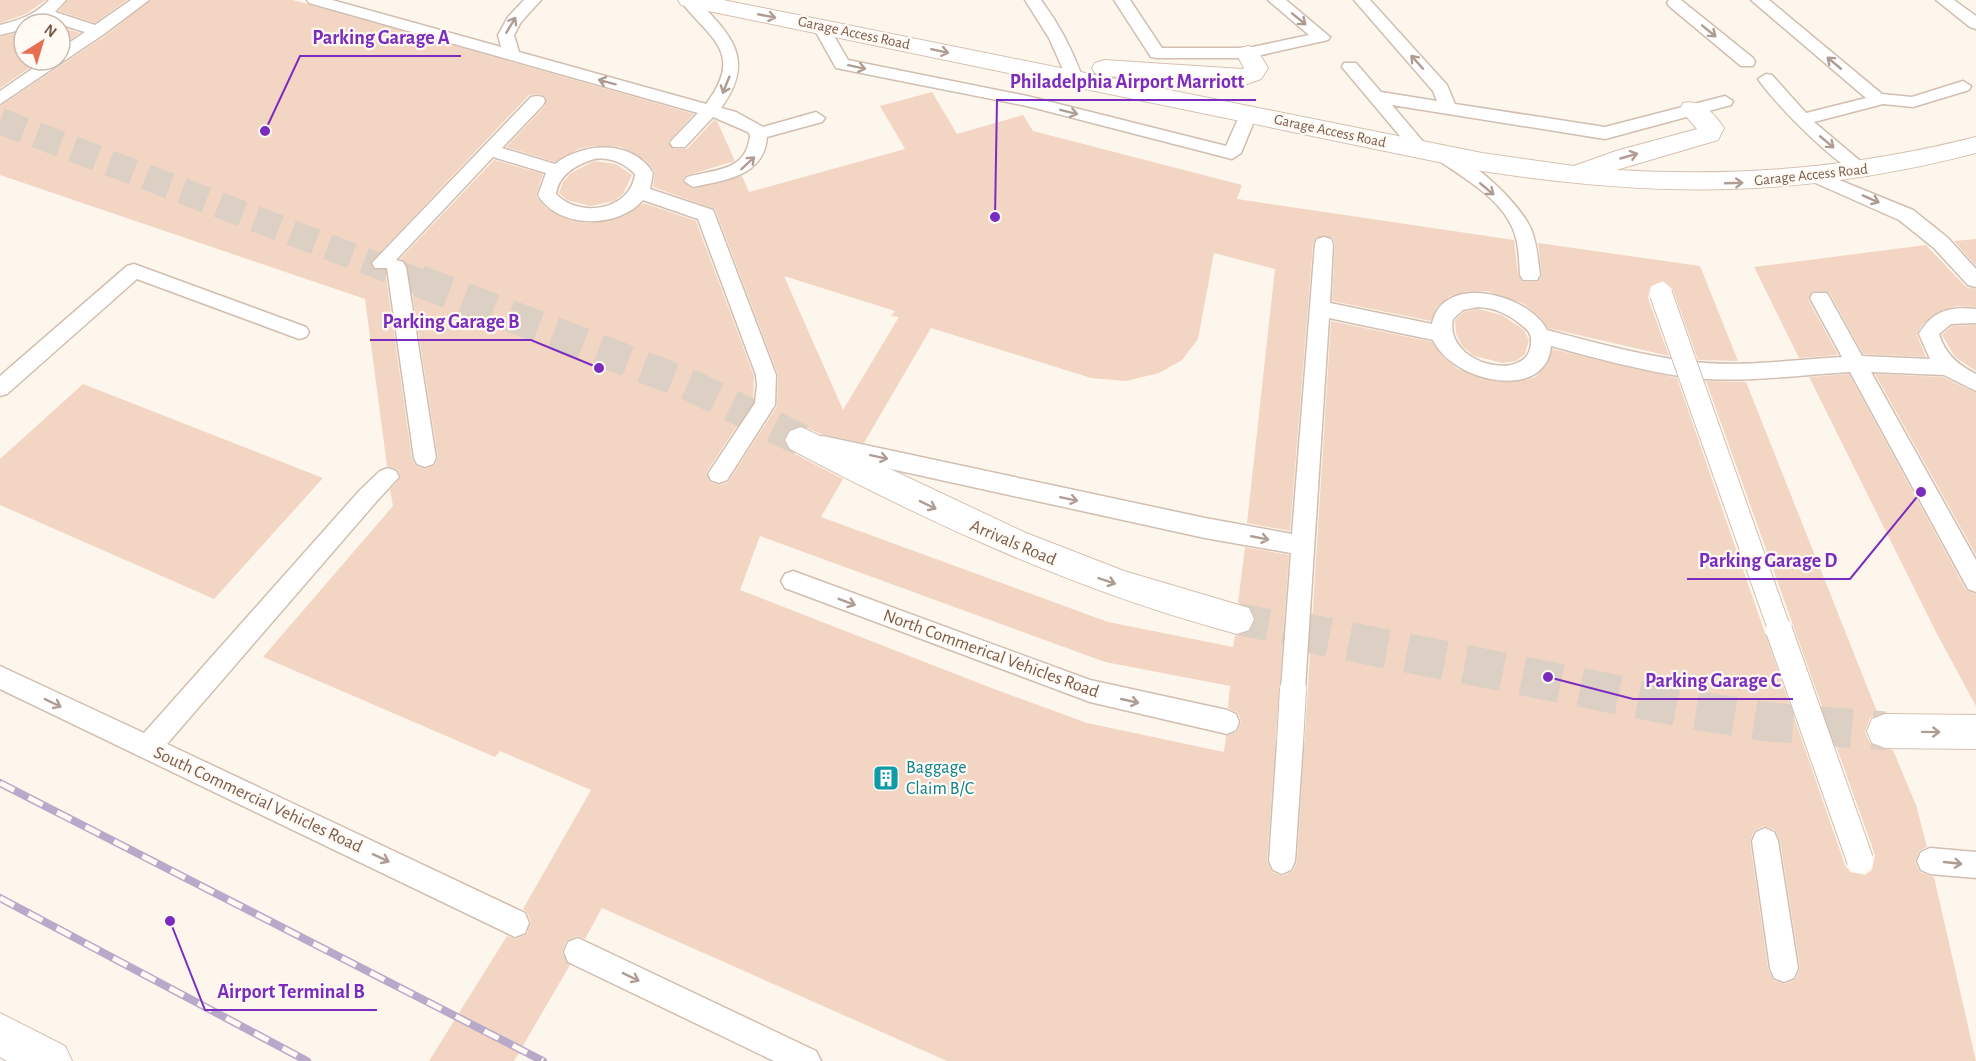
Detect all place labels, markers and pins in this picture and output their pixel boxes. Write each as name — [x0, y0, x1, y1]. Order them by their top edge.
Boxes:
callout: Parking Garage A — [300, 18, 461, 56]
callout: Philadelphia Airport Marriott — [997, 62, 1256, 100]
callout: Parking Garage B — [370, 302, 531, 340]
callout: Parking Garage D — [1687, 541, 1850, 579]
callout: Parking Garage C — [1633, 661, 1793, 699]
place label: Baggage Claim B/C — [906, 759, 974, 798]
building icon: Baggage Claim B/C — [871, 763, 901, 793]
callout: Airport Terminal B — [205, 972, 377, 1010]

